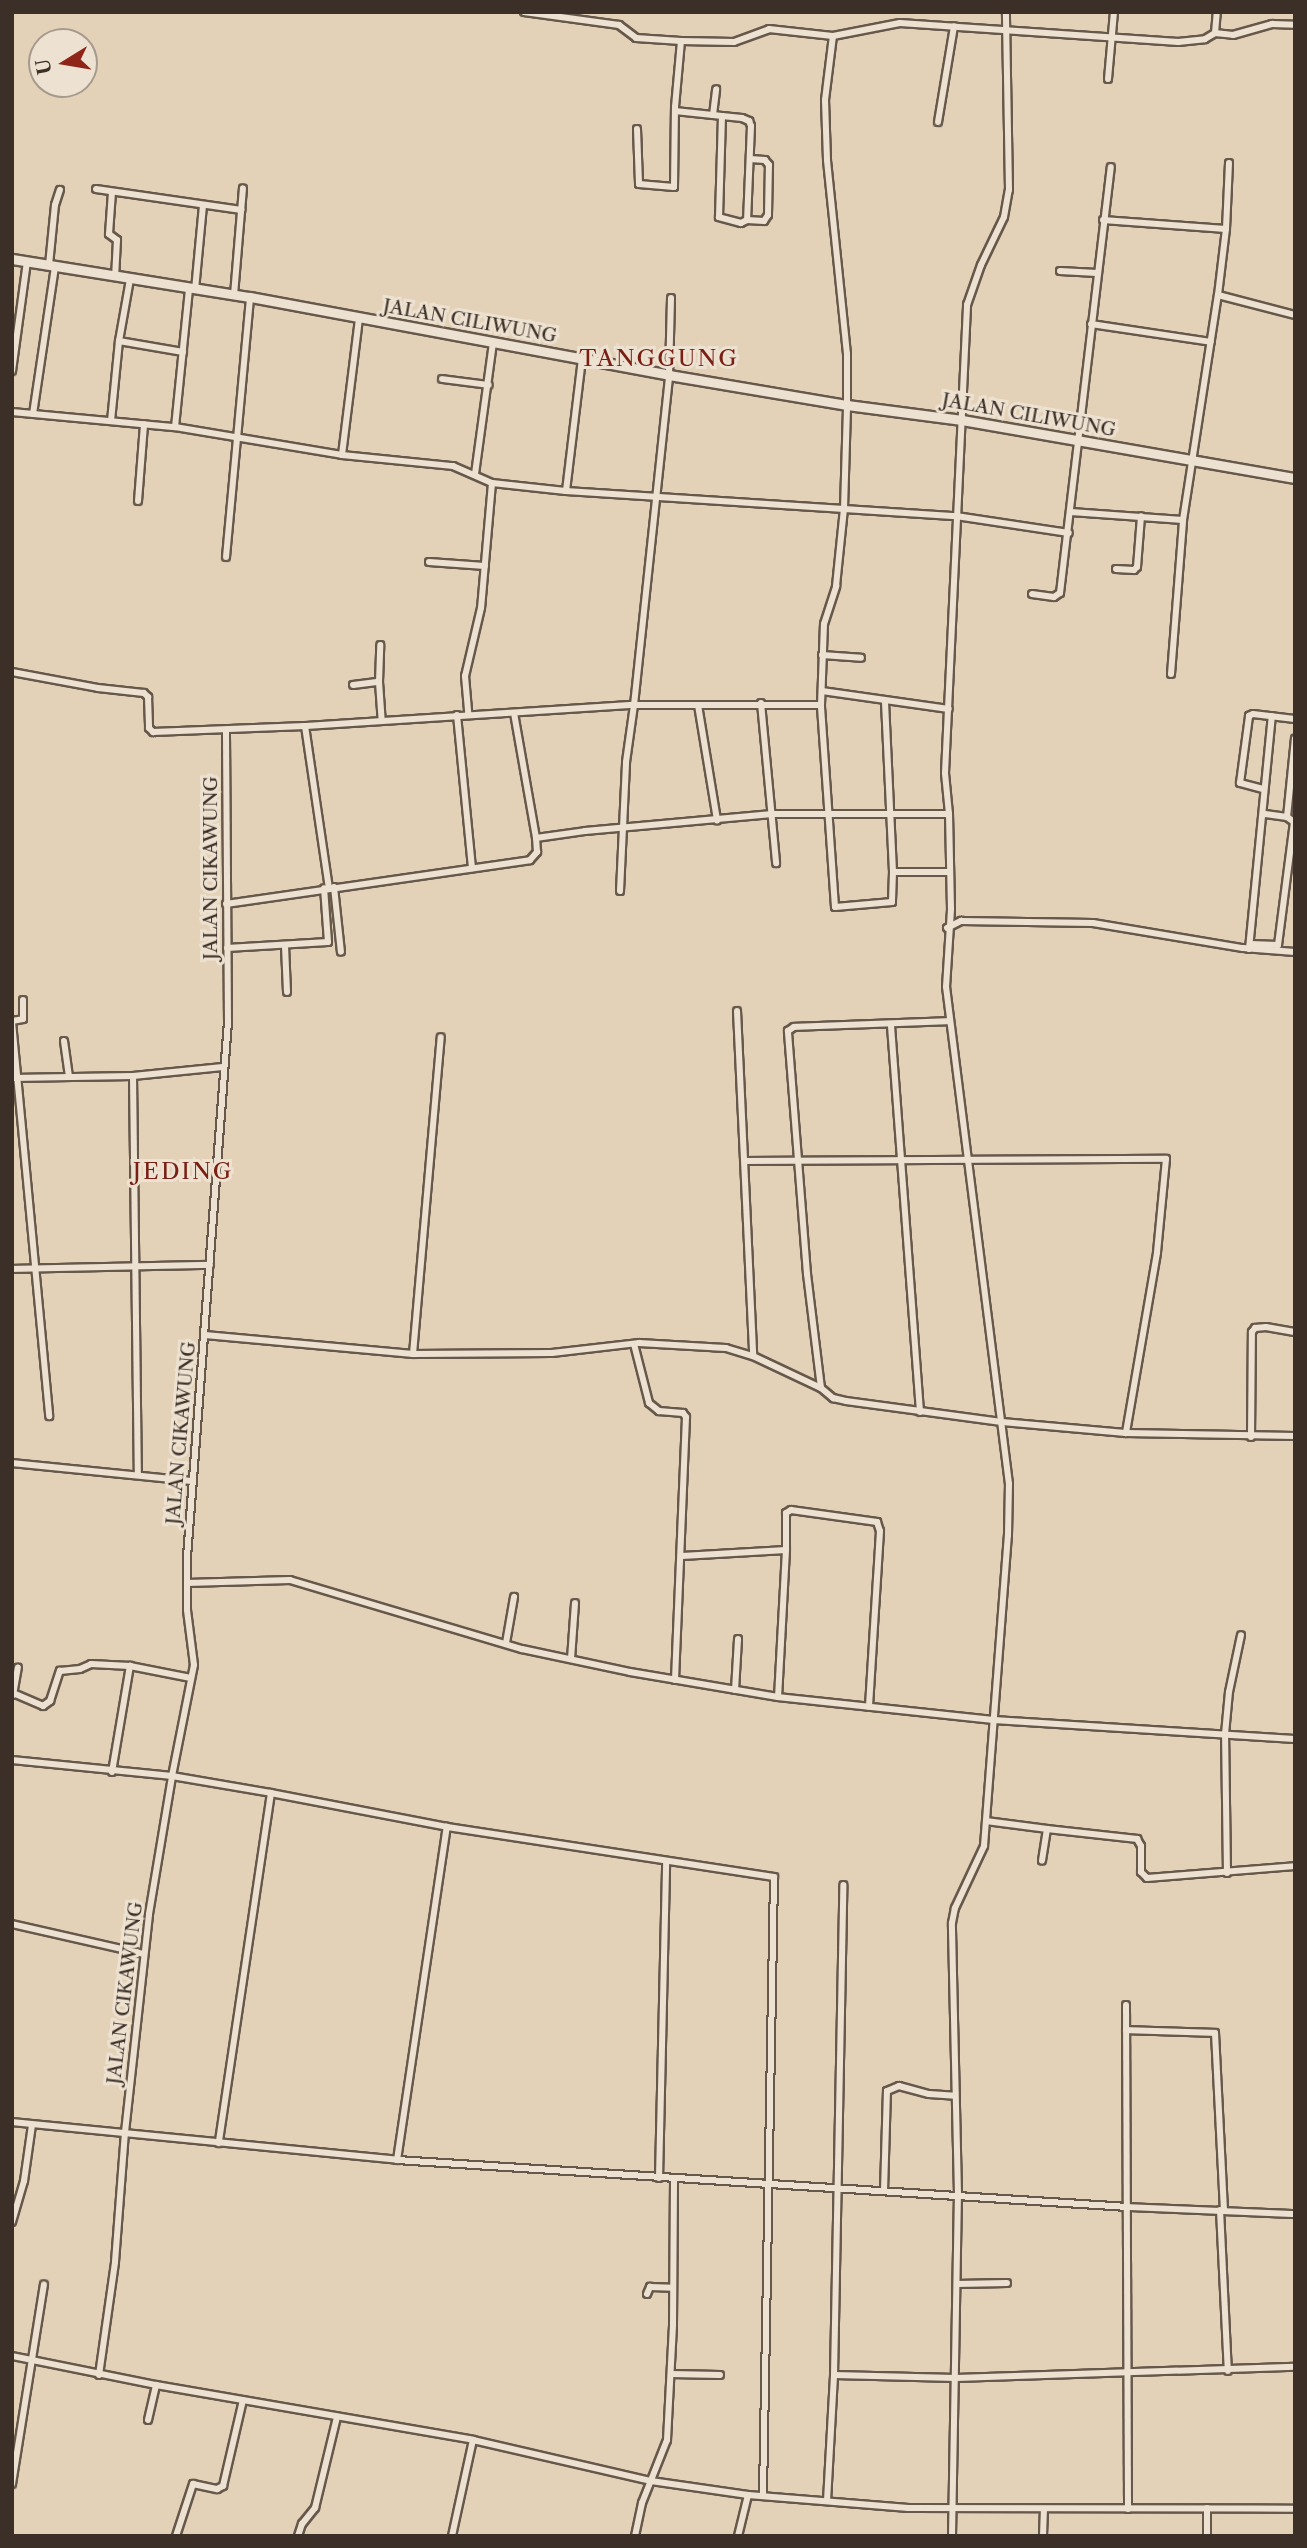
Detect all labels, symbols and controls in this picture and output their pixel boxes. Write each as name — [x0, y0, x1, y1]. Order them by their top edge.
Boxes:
north arrow — [28, 28, 98, 98]
text: U — [31, 57, 57, 77]
street label: JALAN CILIWUNG — [381, 295, 559, 347]
district label: TANGGUNG — [580, 344, 738, 372]
street label: JALAN CILIWUNG — [940, 389, 1118, 441]
street label: JALAN CIKAWUNG — [200, 776, 222, 960]
district label: JEDING — [133, 1157, 233, 1185]
street label: JALAN CIKAWUNG — [162, 1341, 200, 1525]
street label: JALAN CIKAWUNG — [102, 1900, 148, 2086]

